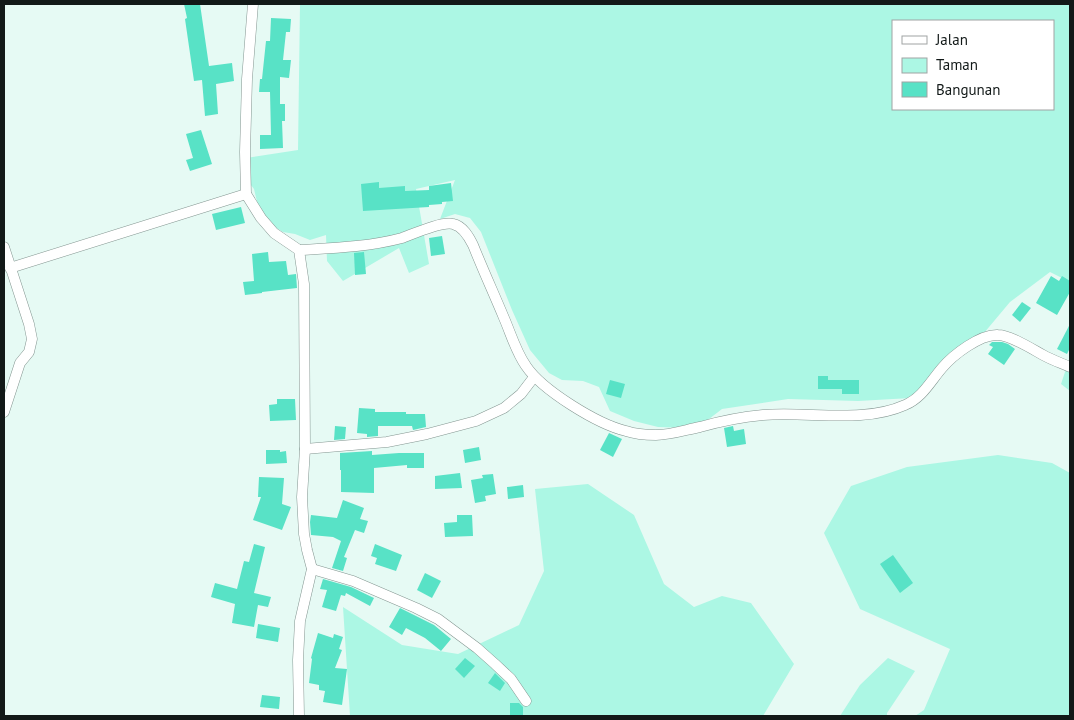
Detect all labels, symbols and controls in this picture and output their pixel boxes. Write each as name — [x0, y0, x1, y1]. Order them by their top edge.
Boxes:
legend — [892, 20, 1054, 110]
text: Jalan — [935, 30, 968, 49]
text: Taman — [936, 55, 978, 74]
text: Bangunan — [936, 80, 1000, 99]

